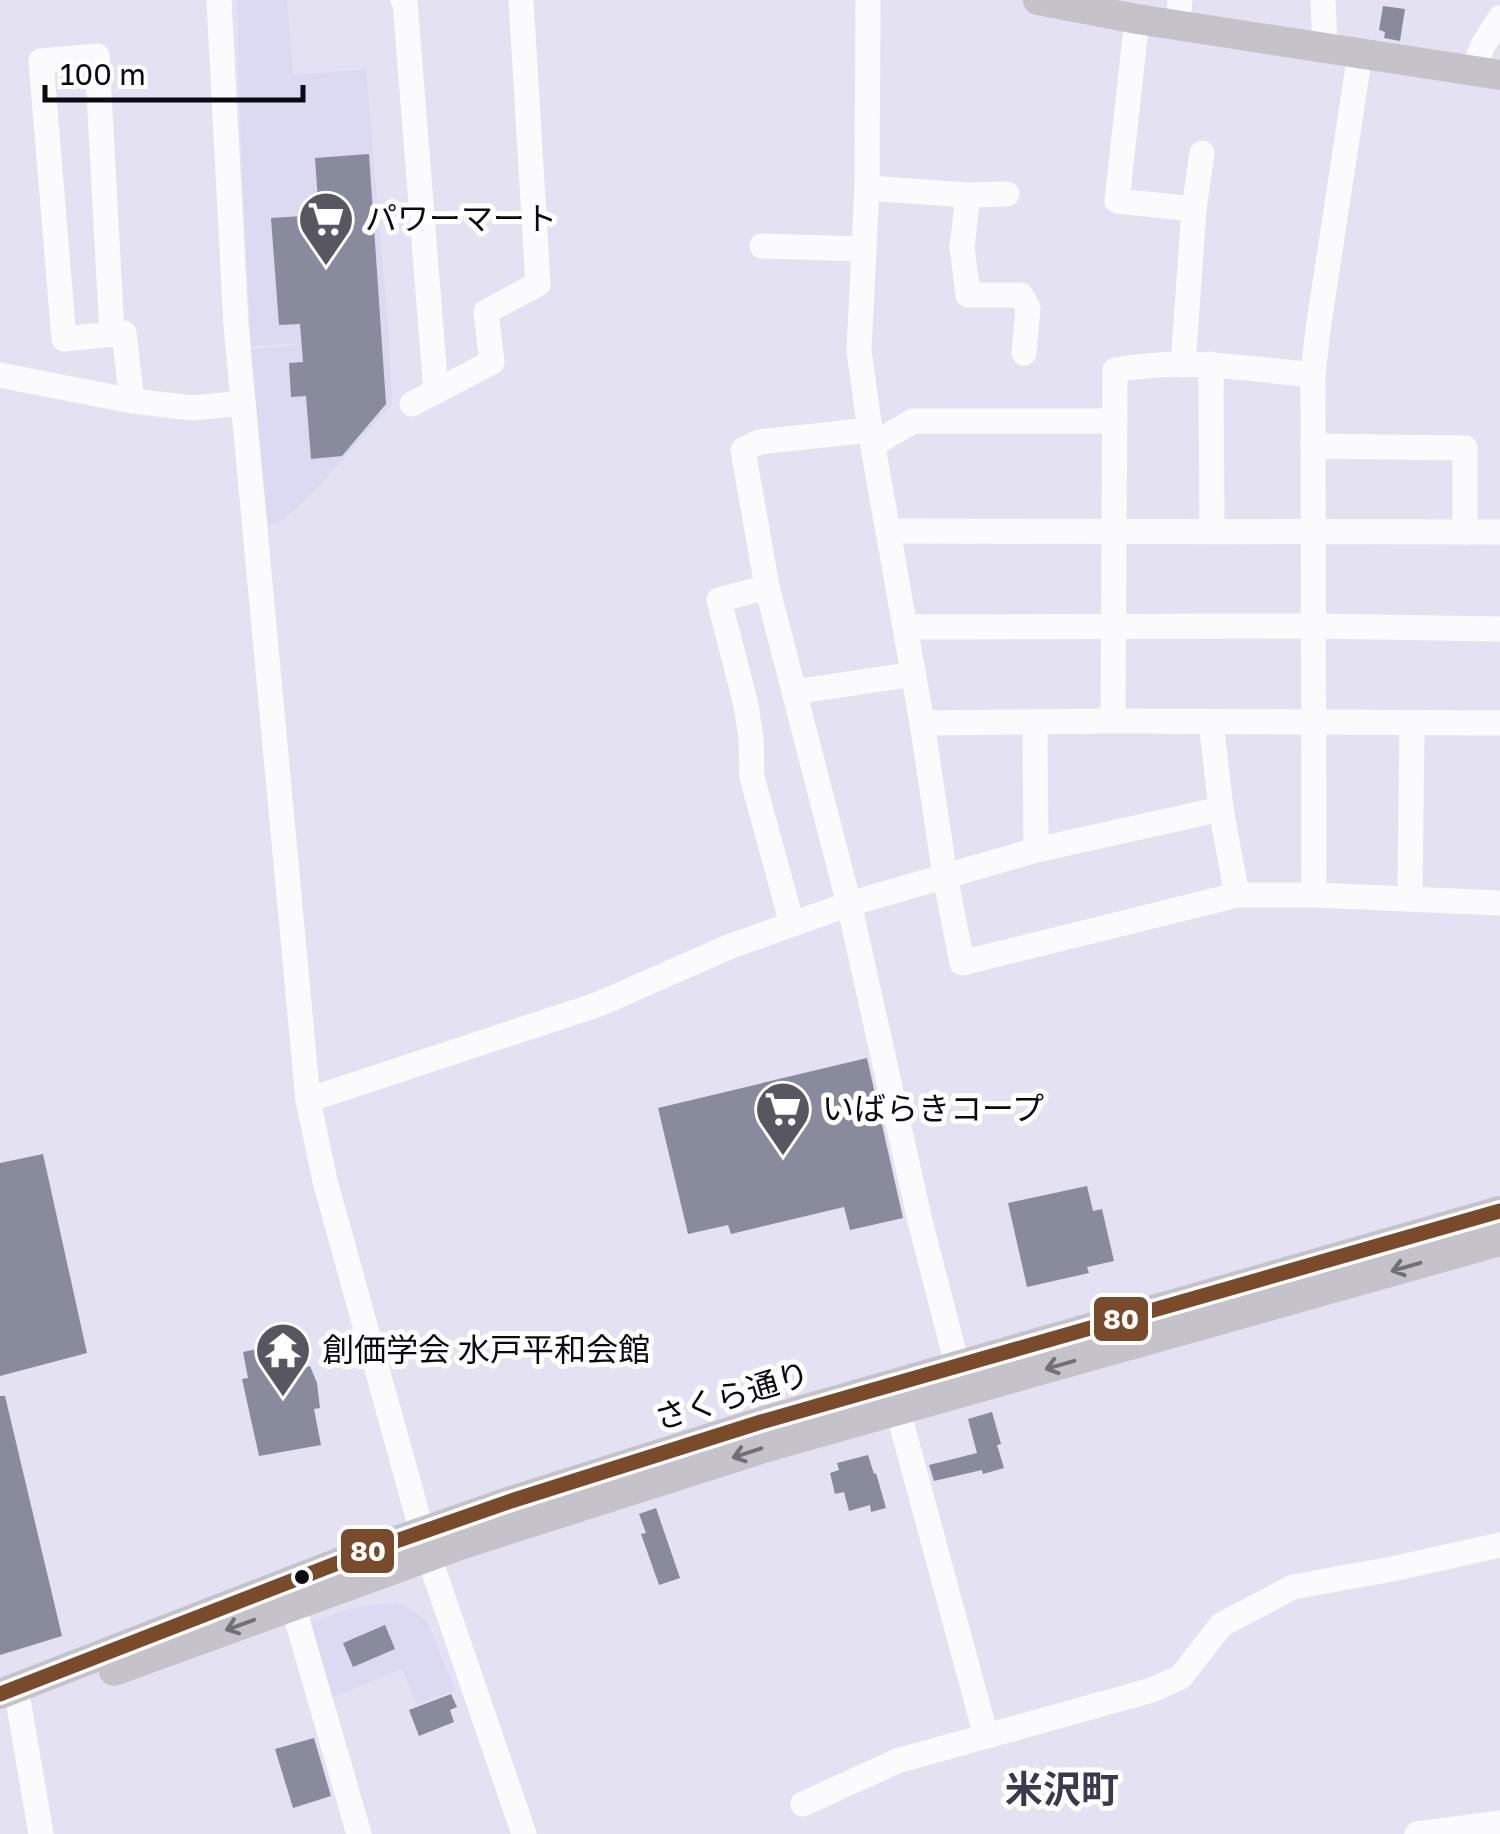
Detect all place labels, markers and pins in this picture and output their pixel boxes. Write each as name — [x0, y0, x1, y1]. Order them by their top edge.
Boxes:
supermarket icon: パワーマート — [296, 189, 356, 268]
place label: パワーマート — [365, 199, 557, 237]
supermarket icon: いばらきコープ — [753, 1079, 813, 1158]
place label: いばらきコープ — [822, 1089, 1044, 1127]
temple icon: 創価学会 水戸平和会館 — [253, 1320, 313, 1399]
place label: 創価学会 水戸平和会館 — [322, 1330, 650, 1368]
unlabelled marker — [292, 1567, 312, 1587]

